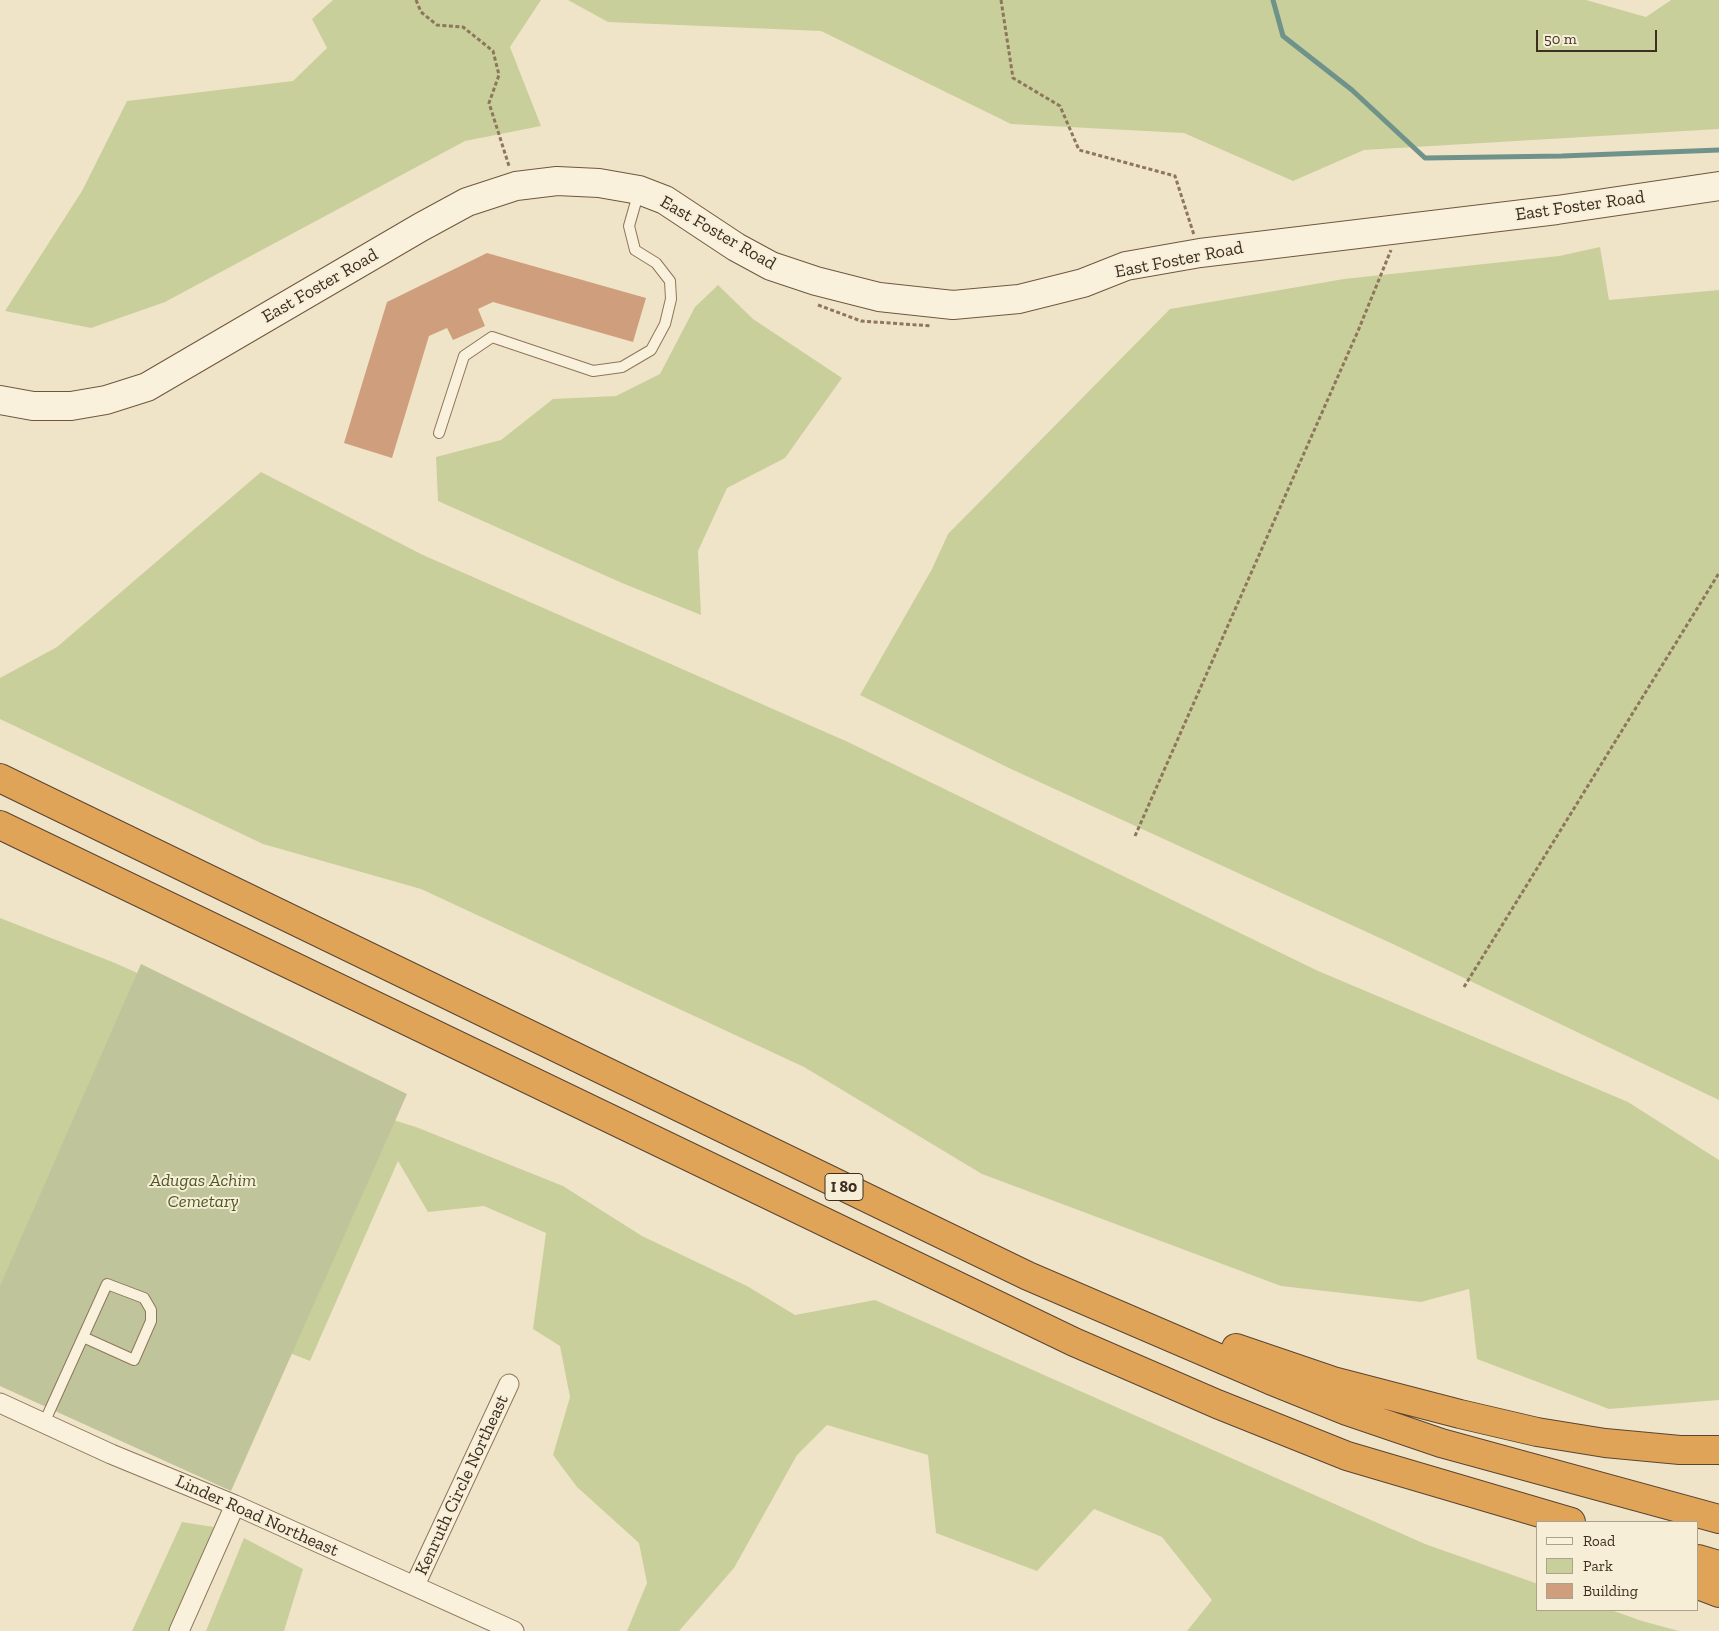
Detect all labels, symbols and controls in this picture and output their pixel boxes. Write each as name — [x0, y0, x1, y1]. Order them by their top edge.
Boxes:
scale bar — [1539, 20, 1660, 52]
text: 50 m — [1544, 30, 1577, 48]
street label: East Foster Road — [1514, 186, 1646, 226]
street label: East Foster Road — [656, 191, 780, 275]
street label: East Foster Road — [1113, 237, 1245, 283]
street label: East Foster Road — [258, 244, 382, 328]
park label: Adugas Achim Cemetary — [150, 1170, 256, 1212]
road number: I 80 — [825, 1174, 863, 1200]
street label: Kenruth Circle Northeast — [411, 1391, 513, 1579]
street label: Linder Road Northeast — [172, 1470, 342, 1562]
legend — [1536, 1521, 1699, 1611]
text: Road — [1583, 1532, 1615, 1550]
text: Park — [1583, 1557, 1613, 1575]
text: Building — [1583, 1582, 1638, 1600]

